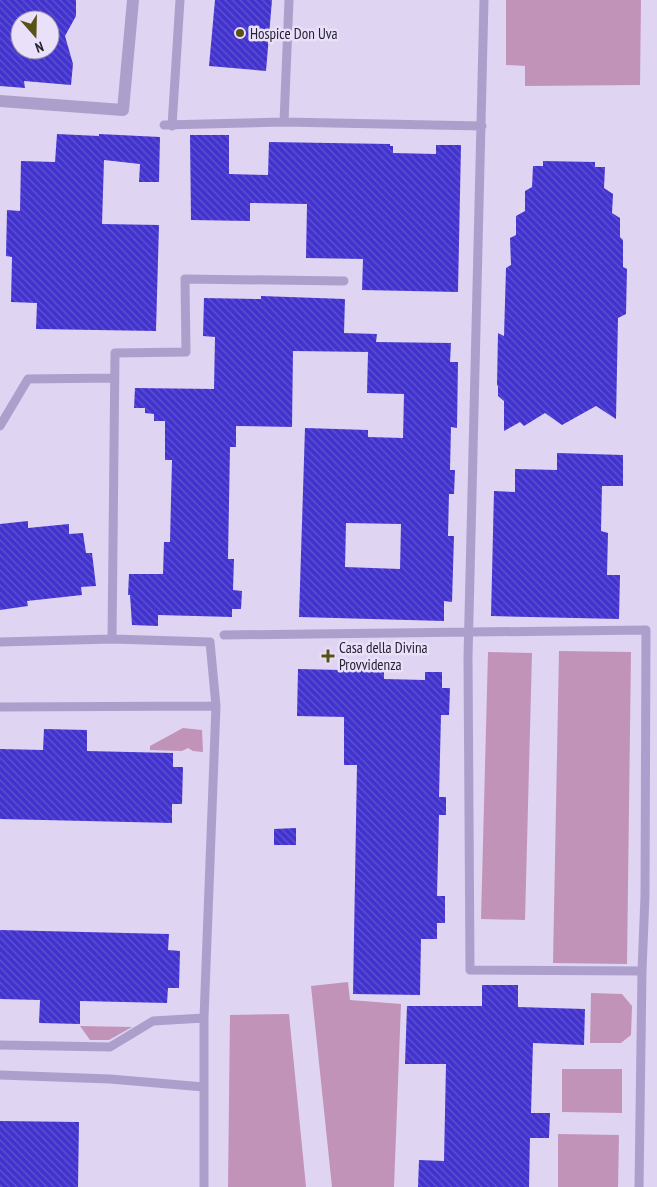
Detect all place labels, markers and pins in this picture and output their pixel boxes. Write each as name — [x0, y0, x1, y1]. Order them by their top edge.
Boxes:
place label: Hospice Don Uva — [250, 24, 338, 43]
marker: Hospice Don Uva — [234, 27, 246, 39]
place label: Casa della Divina Provvidenza — [339, 638, 428, 674]
marker: Casa della Divina Provvidenza — [321, 649, 335, 663]

